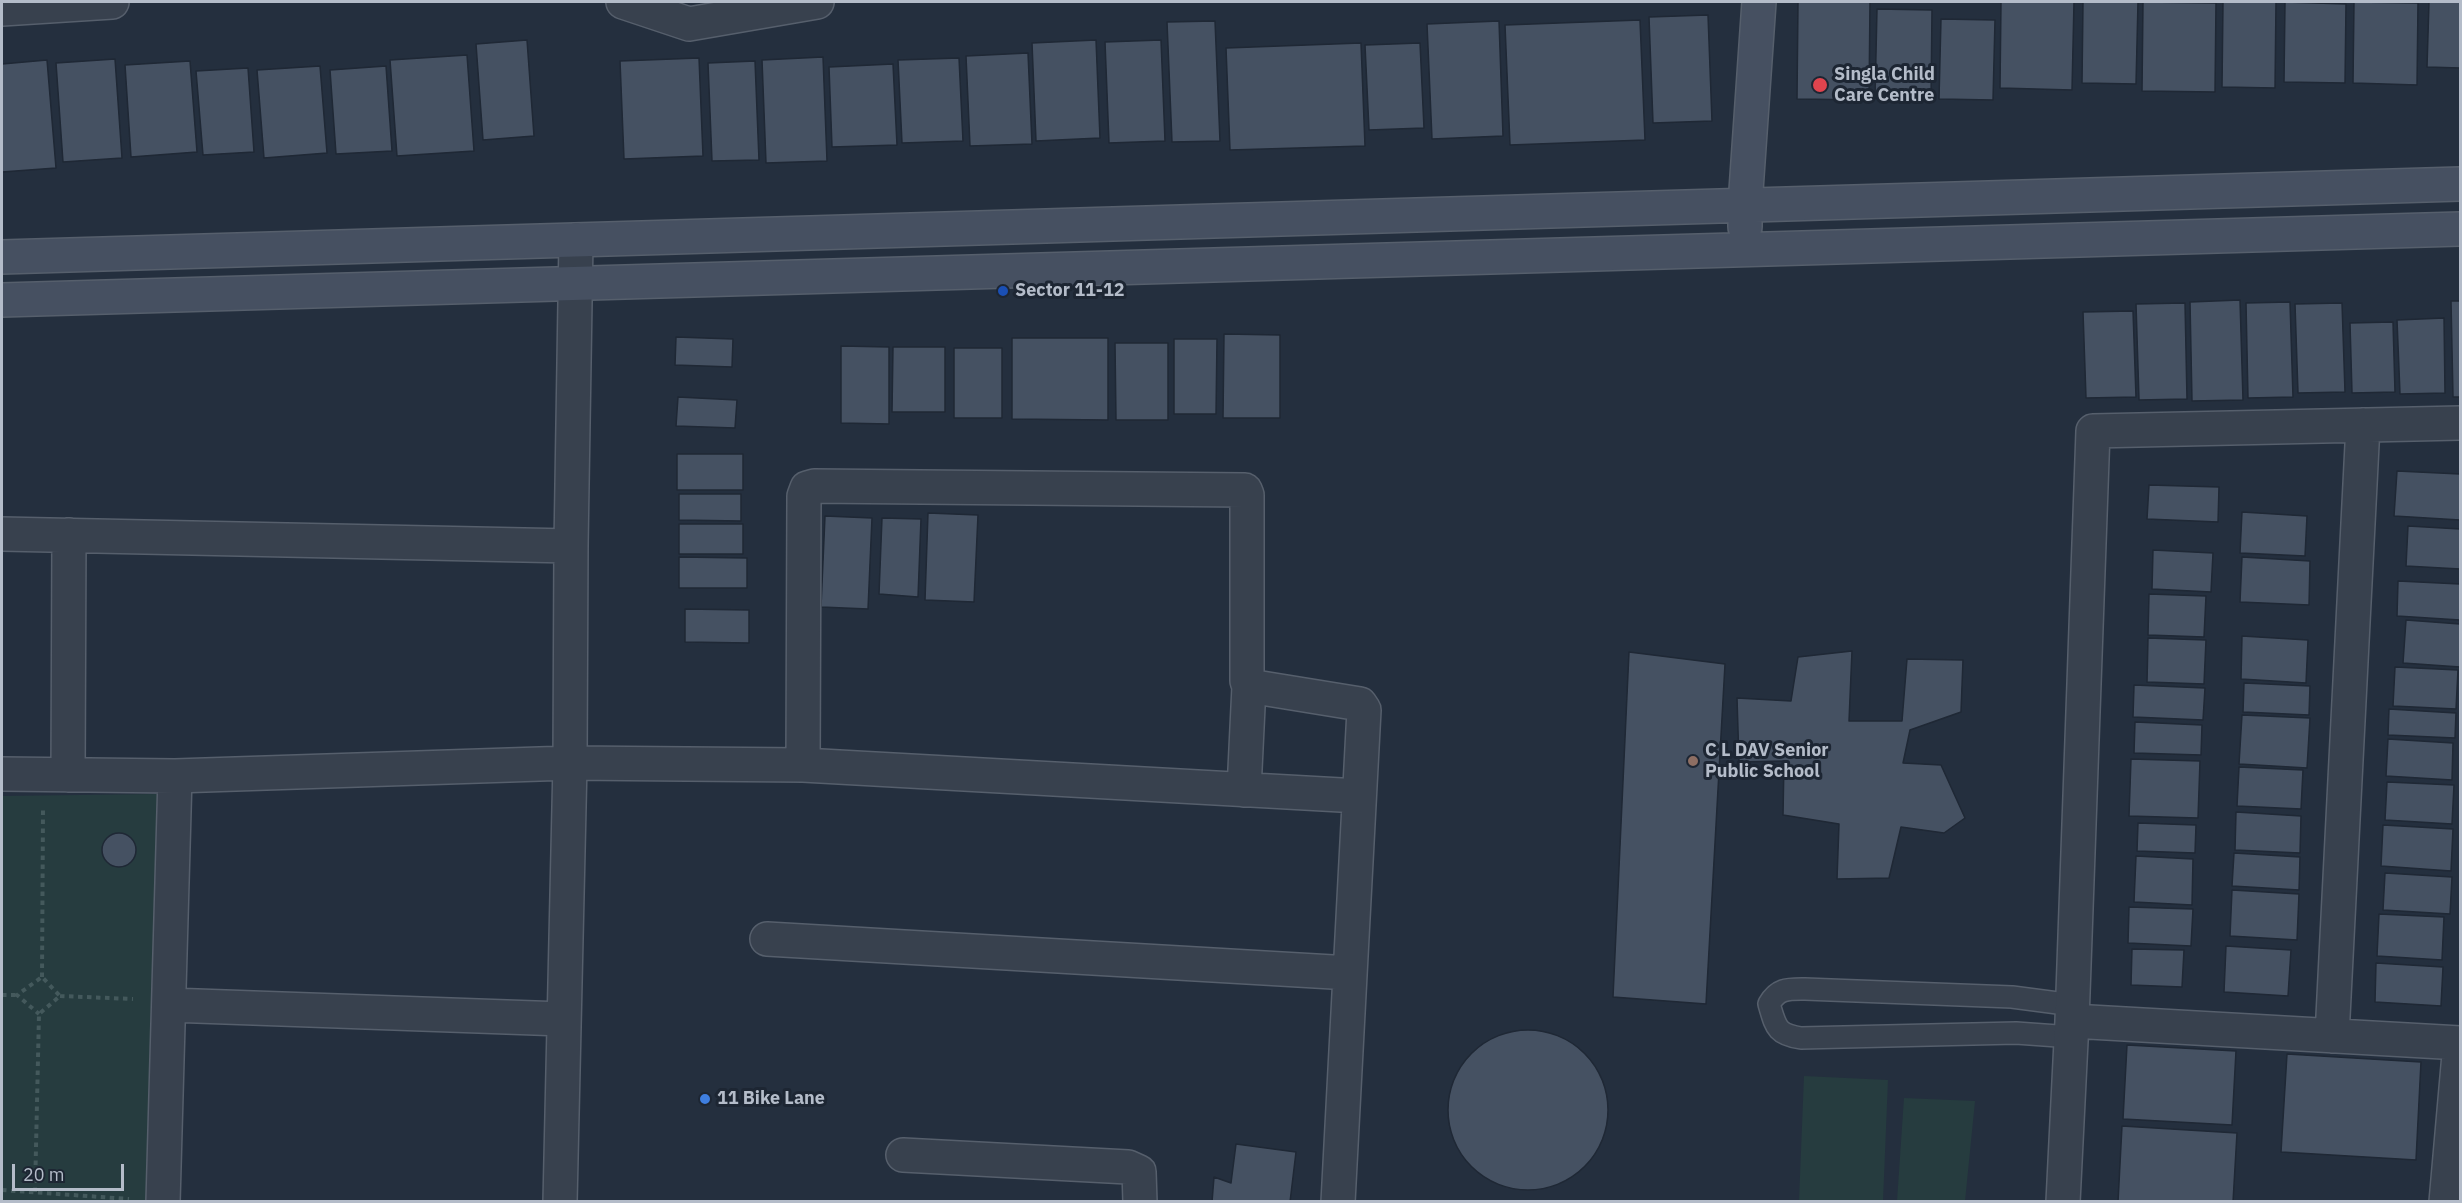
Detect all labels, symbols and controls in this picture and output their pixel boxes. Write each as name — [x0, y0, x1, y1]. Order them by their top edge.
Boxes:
place label: Singla Child Care Centre — [1834, 64, 1935, 106]
marker: Singla Child Care Centre — [1811, 76, 1829, 94]
place label: Sector 11-12 — [1015, 280, 1125, 302]
marker: Sector 11-12 — [996, 284, 1010, 298]
place label: C L DAV Senior Public School — [1705, 740, 1829, 783]
marker: C L DAV Senior Public School — [1686, 754, 1700, 768]
place label: 11 Bike Lane — [717, 1088, 825, 1110]
marker: 11 Bike Lane — [698, 1092, 712, 1106]
scale bar — [15, 1152, 128, 1190]
text: 20 m — [23, 1163, 65, 1186]

